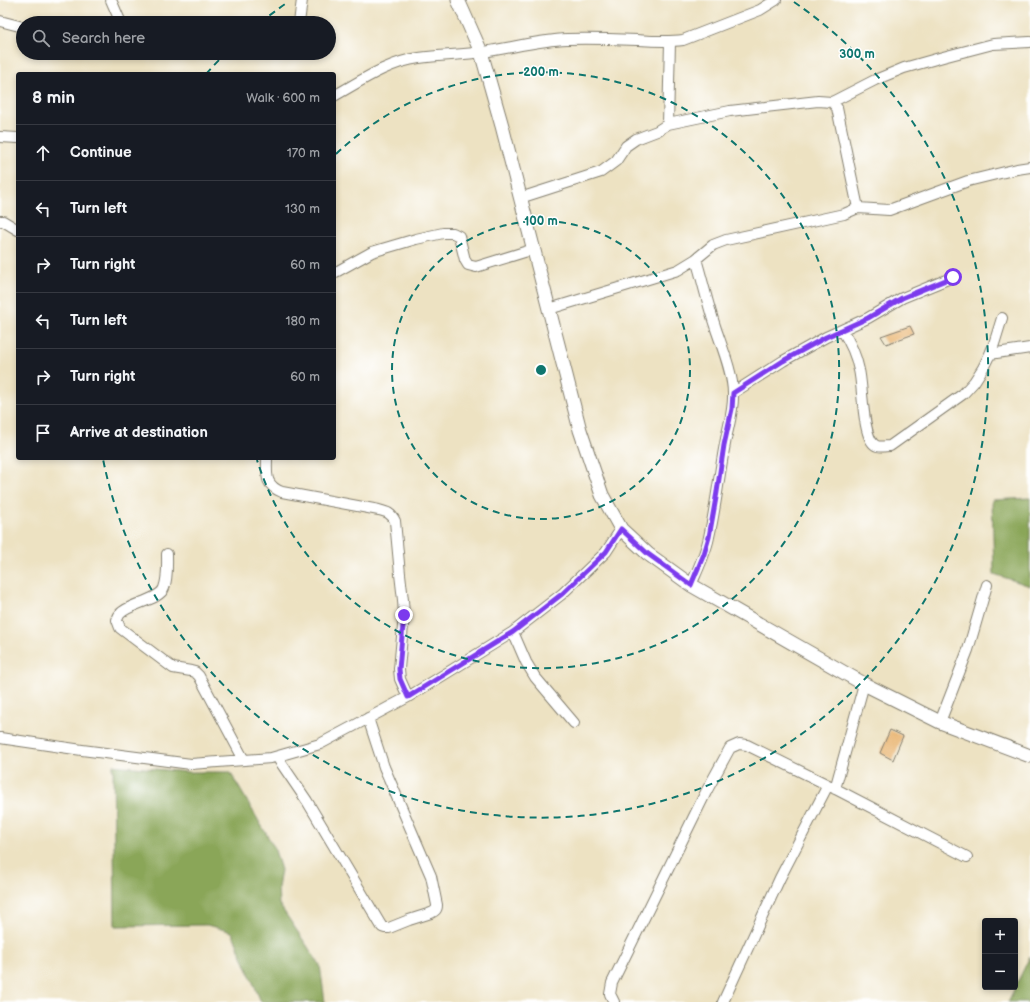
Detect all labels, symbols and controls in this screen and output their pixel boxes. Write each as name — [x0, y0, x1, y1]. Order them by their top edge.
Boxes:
search box — [16, 16, 336, 60]
icon: search — [30, 27, 52, 49]
text: Search here — [62, 29, 145, 48]
text: 300 m — [839, 47, 875, 62]
text: 200 m — [523, 65, 559, 80]
text: 8 min — [32, 88, 75, 108]
text: Walk · 600 m — [246, 90, 320, 106]
icon: ahead — [32, 142, 54, 164]
text: Continue — [70, 143, 132, 162]
text: 170 m — [287, 145, 320, 161]
icon: left — [32, 198, 54, 220]
text: Turn left — [70, 199, 127, 218]
text: 130 m — [285, 201, 320, 217]
text: 100 m — [524, 214, 558, 229]
icon: right — [32, 254, 54, 276]
text: Turn right — [70, 255, 135, 274]
text: 60 m — [290, 257, 320, 273]
route start — [944, 268, 962, 286]
icon: left — [32, 310, 54, 332]
text: Turn left — [70, 311, 127, 330]
text: 180 m — [285, 313, 320, 329]
centre of rings — [534, 363, 548, 377]
icon: right — [32, 366, 54, 388]
text: Turn right — [70, 367, 135, 386]
text: 60 m — [290, 369, 320, 385]
icon: arrive — [32, 422, 54, 444]
text: Arrive at destination — [70, 423, 208, 442]
route end — [395, 606, 413, 624]
map controls — [982, 918, 1018, 990]
button: + — [982, 918, 1018, 954]
button: − — [982, 954, 1018, 990]

